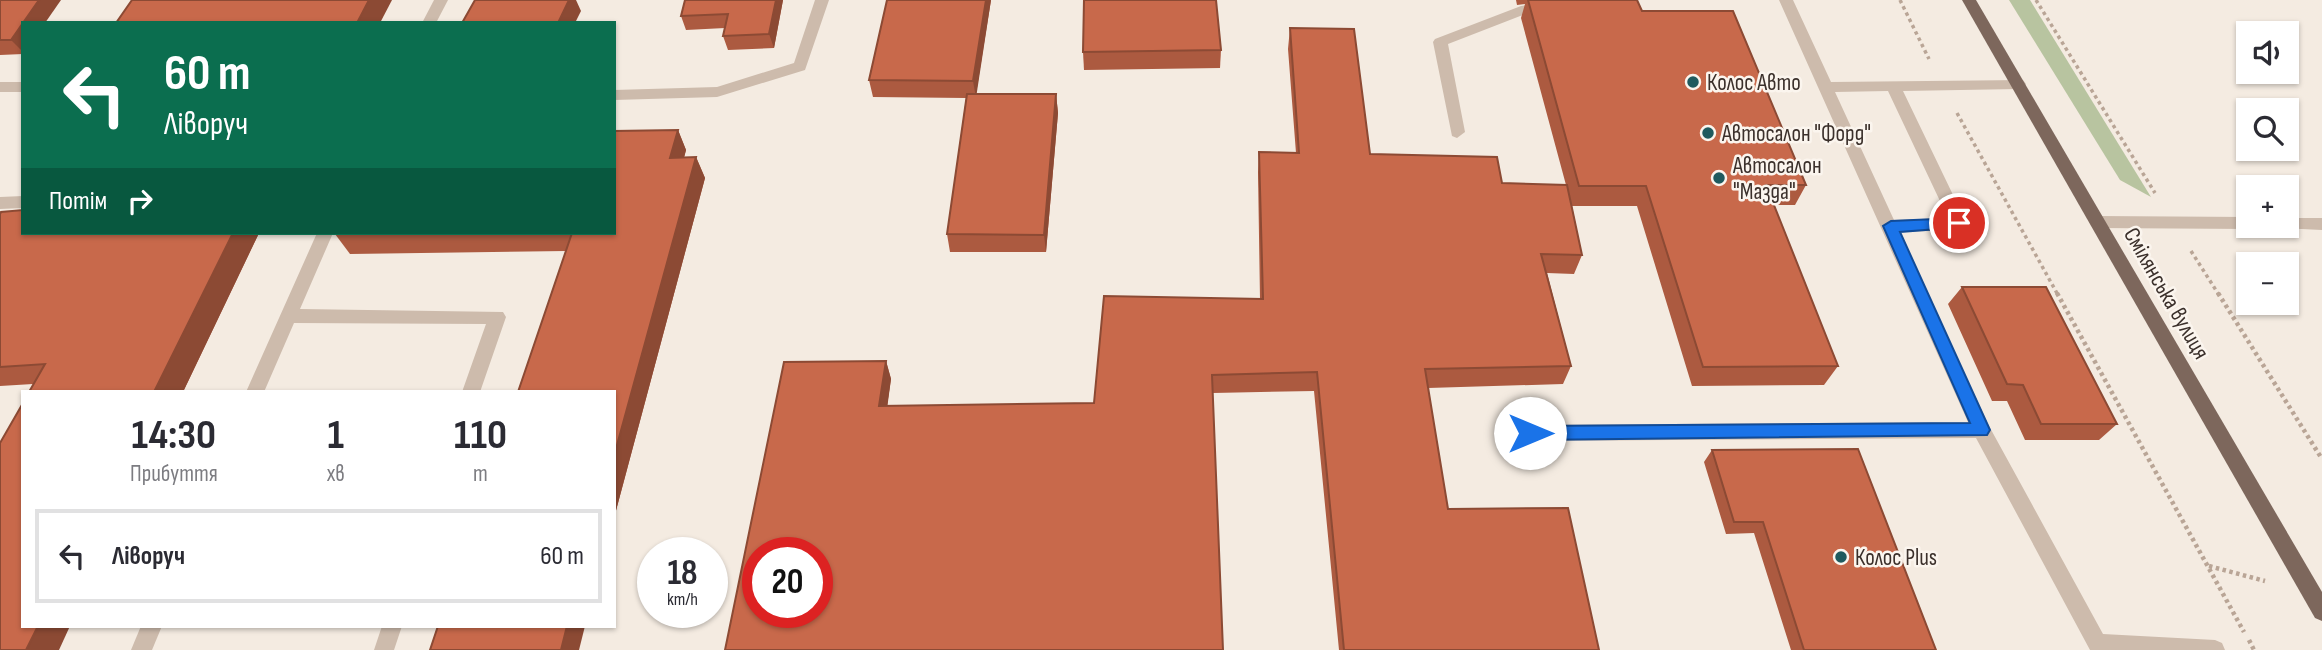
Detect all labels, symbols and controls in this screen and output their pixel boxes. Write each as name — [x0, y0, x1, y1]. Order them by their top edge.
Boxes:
map controls — [2236, 21, 2299, 315]
button: sound — [2236, 21, 2299, 84]
text: 60 m — [164, 45, 251, 104]
icon: left — [49, 49, 140, 140]
place label: Колос Авто — [1707, 69, 1801, 97]
marker: Колос Авто — [1685, 74, 1701, 90]
button: search — [2236, 98, 2299, 161]
text: Ліворуч — [164, 105, 248, 144]
place label: Автосалон "Форд" — [1721, 120, 1871, 148]
marker: Автосалон "Форд" — [1700, 125, 1716, 141]
place label: Автосалон "Мазда" — [1732, 152, 1822, 206]
marker: Автосалон "Мазда" — [1711, 170, 1727, 186]
button: + — [2236, 175, 2299, 238]
icon: right — [121, 182, 159, 220]
text: Потім — [49, 186, 107, 217]
pin — [1929, 193, 1989, 253]
icon: arrive — [1940, 204, 1978, 242]
street label: Смілянська вулиця — [2117, 223, 2215, 364]
button: − — [2236, 252, 2299, 315]
position arrow — [1493, 396, 1567, 470]
text: 14:30 — [132, 410, 216, 461]
text: 1 — [328, 410, 344, 461]
text: 110 — [454, 410, 507, 461]
text: Прибуття — [130, 460, 218, 488]
text: хв — [327, 460, 345, 488]
text: m — [473, 460, 488, 488]
icon: left — [53, 537, 91, 575]
speed limit sign: 20 — [742, 537, 833, 628]
text: Ліворуч — [112, 541, 185, 572]
text: 60 m — [540, 541, 584, 572]
place label: Колос Plus — [1855, 544, 1937, 572]
marker: Колос Plus — [1833, 549, 1849, 565]
text: 18 — [667, 552, 698, 595]
text: km/h — [667, 589, 698, 610]

